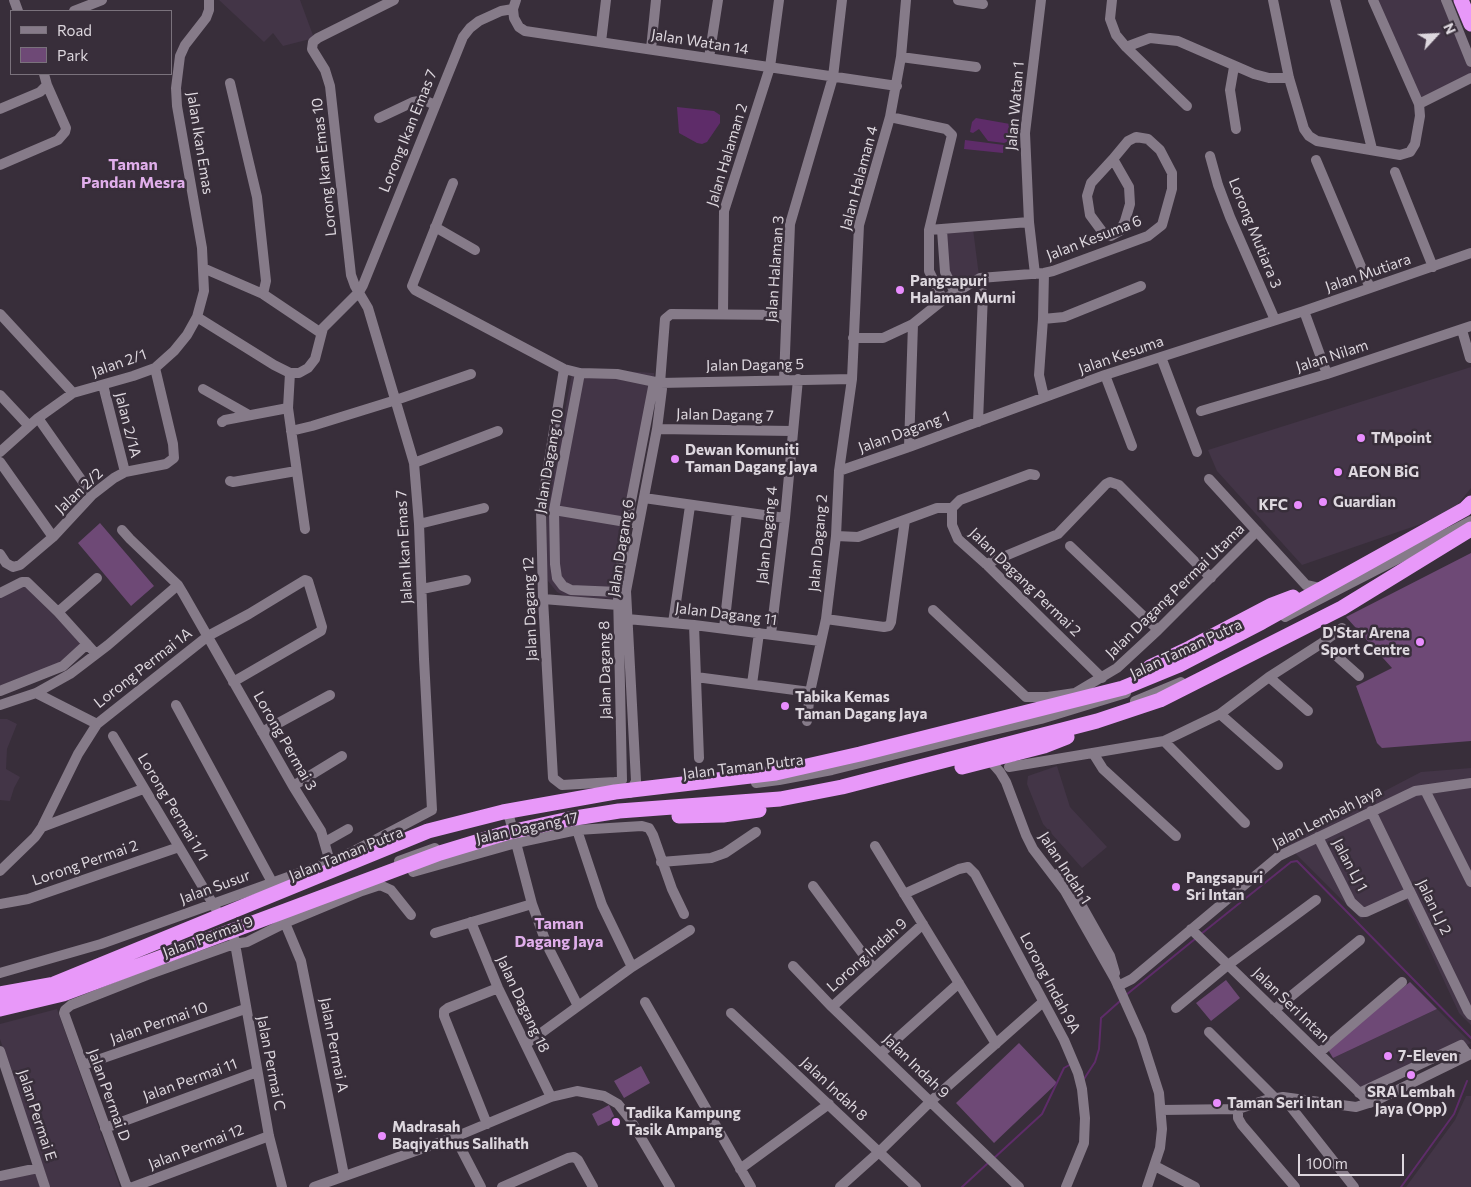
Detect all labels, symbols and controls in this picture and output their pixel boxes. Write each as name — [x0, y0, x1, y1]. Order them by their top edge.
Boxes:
legend — [10, 10, 172, 75]
north arrow — [1411, 10, 1461, 60]
text: N — [1440, 20, 1460, 37]
text: Road — [57, 21, 92, 39]
street label: Jalan Watan 14 — [650, 25, 750, 59]
text: Park — [57, 46, 88, 64]
street label: Jalan Watan 1 — [1002, 61, 1028, 151]
street label: Lorong Ikan Emas 7 — [375, 67, 441, 195]
street label: Jalan Ikan Emas — [183, 90, 217, 196]
street label: Lorong Ikan Emas 10 — [308, 97, 340, 237]
street label: Jalan Halaman 2 — [703, 101, 751, 209]
street label: Jalan Halaman 4 — [836, 124, 882, 232]
district label: Taman Pandan Mesra — [81, 155, 185, 193]
street label: Lorong Mutiara 3 — [1225, 175, 1285, 291]
street label: Jalan Kesuma 6 — [1044, 212, 1144, 264]
street label: Jalan Halaman 3 — [762, 215, 788, 323]
street label: Jalan Mutiara — [1323, 250, 1413, 296]
place label: Pangsapuri Halaman Murni — [910, 272, 1016, 307]
marker: Pangsapuri Halaman Murni — [894, 284, 906, 296]
street label: Jalan Kesuma — [1076, 332, 1166, 378]
street label: Jalan Nilam — [1293, 336, 1371, 376]
street label: Jalan 2/1 — [89, 345, 149, 381]
street label: Jalan Dagang 5 — [706, 355, 804, 375]
street label: Jalan 2/1A — [111, 390, 145, 460]
street label: Jalan Dagang 7 — [676, 405, 774, 425]
street label: Jalan Dagang 10 — [531, 407, 567, 515]
street label: Jalan Dagang 1 — [856, 407, 952, 457]
place label: TMpoint — [1371, 429, 1432, 447]
marker: TMpoint — [1355, 432, 1367, 444]
place label: Dewan Komuniti Taman Dagang Jaya — [685, 441, 817, 476]
marker: Dewan Komuniti Taman Dagang Jaya — [669, 453, 681, 465]
place label: AEON BiG — [1348, 463, 1419, 481]
street label: Jalan 2/2 — [51, 464, 107, 518]
marker: AEON BiG — [1332, 466, 1344, 478]
street label: Jalan Dagang 4 — [753, 485, 781, 585]
street label: Jalan Ikan Emas 7 — [392, 489, 416, 605]
street label: Jalan Dagang 2 — [805, 493, 831, 593]
place label: Guardian — [1333, 493, 1396, 511]
place label: KFC — [1259, 496, 1288, 514]
marker: Guardian — [1317, 496, 1329, 508]
street label: Jalan Dagang 6 — [604, 498, 638, 598]
marker: KFC — [1292, 499, 1304, 511]
street label: Jalan Dagang Permai Utama — [1102, 520, 1248, 662]
street label: Jalan Dagang Permai 2 — [965, 524, 1085, 640]
street label: Jalan Dagang 12 — [519, 557, 541, 661]
street label: Jalan Dagang 11 — [674, 599, 778, 629]
street label: Jalan Taman Putra — [1127, 615, 1245, 683]
street label: Jalan Dagang 8 — [595, 620, 615, 720]
street label: Lorong Permai 1A — [90, 624, 196, 712]
place label: D'Star Arena Sport Centre — [1321, 624, 1410, 659]
marker: D'Star Arena Sport Centre — [1414, 636, 1426, 648]
street label: Lorong Permai 3 — [249, 688, 321, 794]
place label: Tabika Kemas Taman Dagang Jaya — [795, 688, 927, 723]
marker: Tabika Kemas Taman Dagang Jaya — [779, 700, 791, 712]
street label: Lorong Permai 1/1 — [134, 750, 212, 864]
street label: Jalan Taman Putra — [682, 751, 804, 783]
street label: Jalan Lembah Jaya — [1269, 782, 1385, 852]
street label: Jalan Dagang 17 — [474, 808, 580, 848]
street label: Jalan Taman Putra — [286, 823, 406, 885]
street label: Jalan Indah 1 — [1035, 828, 1095, 908]
street label: Jalan LJ 1 — [1329, 835, 1371, 895]
street label: Lorong Permai 2 — [30, 836, 140, 890]
street label: Jalan Susur — [177, 866, 253, 908]
place label: Pangsapuri Sri Intan — [1186, 869, 1263, 904]
street label: Jalan LJ 2 — [1413, 876, 1455, 938]
marker: Pangsapuri Sri Intan — [1170, 881, 1182, 893]
street label: Jalan Permai 9 — [160, 912, 256, 962]
district label: Taman Dagang Jaya — [515, 914, 603, 952]
street label: Lorong Indah 9 — [823, 914, 911, 996]
street label: Lorong Indah 9A — [1016, 929, 1084, 1037]
street label: Jalan Dagang 18 — [493, 953, 553, 1055]
street label: Jalan Seri Intan — [1249, 964, 1333, 1046]
street label: Jalan Permai A — [316, 996, 352, 1094]
street label: Jalan Permai 10 — [108, 998, 210, 1048]
street label: Jalan Permai C — [253, 1014, 289, 1112]
street label: Jalan Indah 9 — [879, 1030, 953, 1102]
street label: Jalan Permai D — [84, 1046, 134, 1144]
place label: 7-Eleven — [1398, 1047, 1458, 1065]
marker: 7-Eleven — [1382, 1050, 1394, 1062]
street label: Jalan Indah 8 — [797, 1053, 871, 1125]
street label: Jalan Permai 11 — [140, 1055, 240, 1105]
street label: Jalan Permai E — [14, 1067, 60, 1163]
marker: SRA Lembah Jaya (Opp) — [1405, 1069, 1417, 1081]
place label: SRA Lembah Jaya (Opp) — [1367, 1083, 1455, 1118]
place label: Taman Seri Intan — [1227, 1094, 1343, 1112]
marker: Taman Seri Intan — [1211, 1097, 1223, 1109]
place label: Tadika Kampung Tasik Ampang — [626, 1104, 741, 1139]
marker: Tadika Kampung Tasik Ampang — [610, 1116, 622, 1128]
place label: Madrasah Baqiyathus Salihath — [392, 1118, 529, 1153]
street label: Jalan Permai 12 — [146, 1121, 246, 1173]
marker: Madrasah Baqiyathus Salihath — [376, 1130, 388, 1142]
scale bar — [1301, 1144, 1407, 1176]
text: 100 m — [1306, 1154, 1348, 1172]

